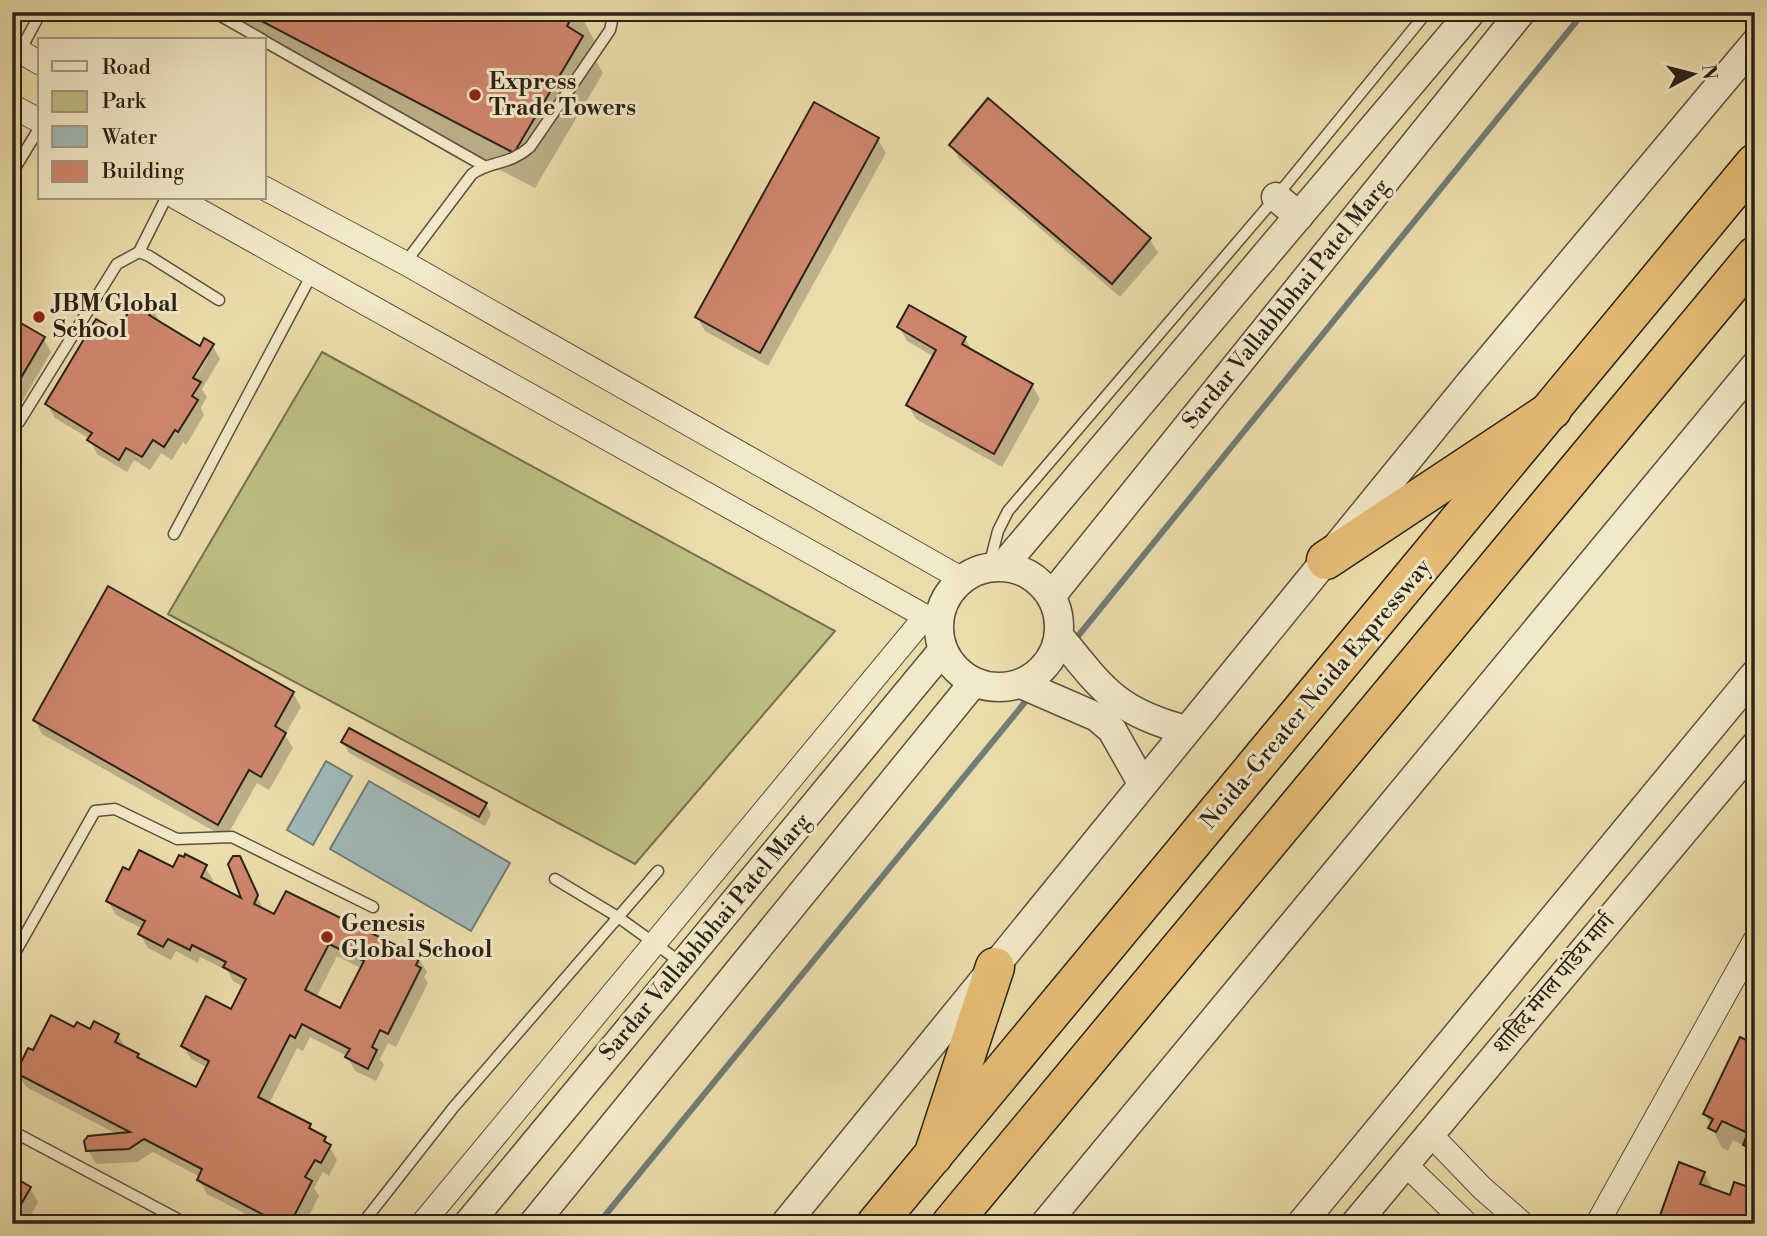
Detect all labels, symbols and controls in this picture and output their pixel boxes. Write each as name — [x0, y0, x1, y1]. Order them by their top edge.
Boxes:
legend — [38, 38, 266, 200]
north arrow — [1658, 38, 1728, 108]
text: Road — [102, 55, 151, 81]
text: N — [1696, 63, 1722, 81]
place label: Express Trade Towers — [489, 68, 636, 122]
marker: Express Trade Towers — [467, 87, 483, 103]
text: Park — [102, 89, 147, 115]
text: Water — [101, 125, 157, 151]
text: Building — [101, 159, 184, 185]
street label: Sardar Vallabhbhai Patel Marg — [1176, 173, 1396, 435]
place label: JBM Global School — [50, 290, 178, 344]
marker: JBM Global School — [31, 309, 47, 325]
street label: Noida-Greater Noida Expressway — [1195, 553, 1438, 835]
street label: Sardar Vallabhbhai Patel Marg — [593, 808, 817, 1066]
street label: शाहिद मंगल पांडेय मार्ग — [1487, 907, 1621, 1060]
place label: Genesis Global School — [341, 910, 493, 964]
marker: Genesis Global School — [319, 929, 335, 945]

